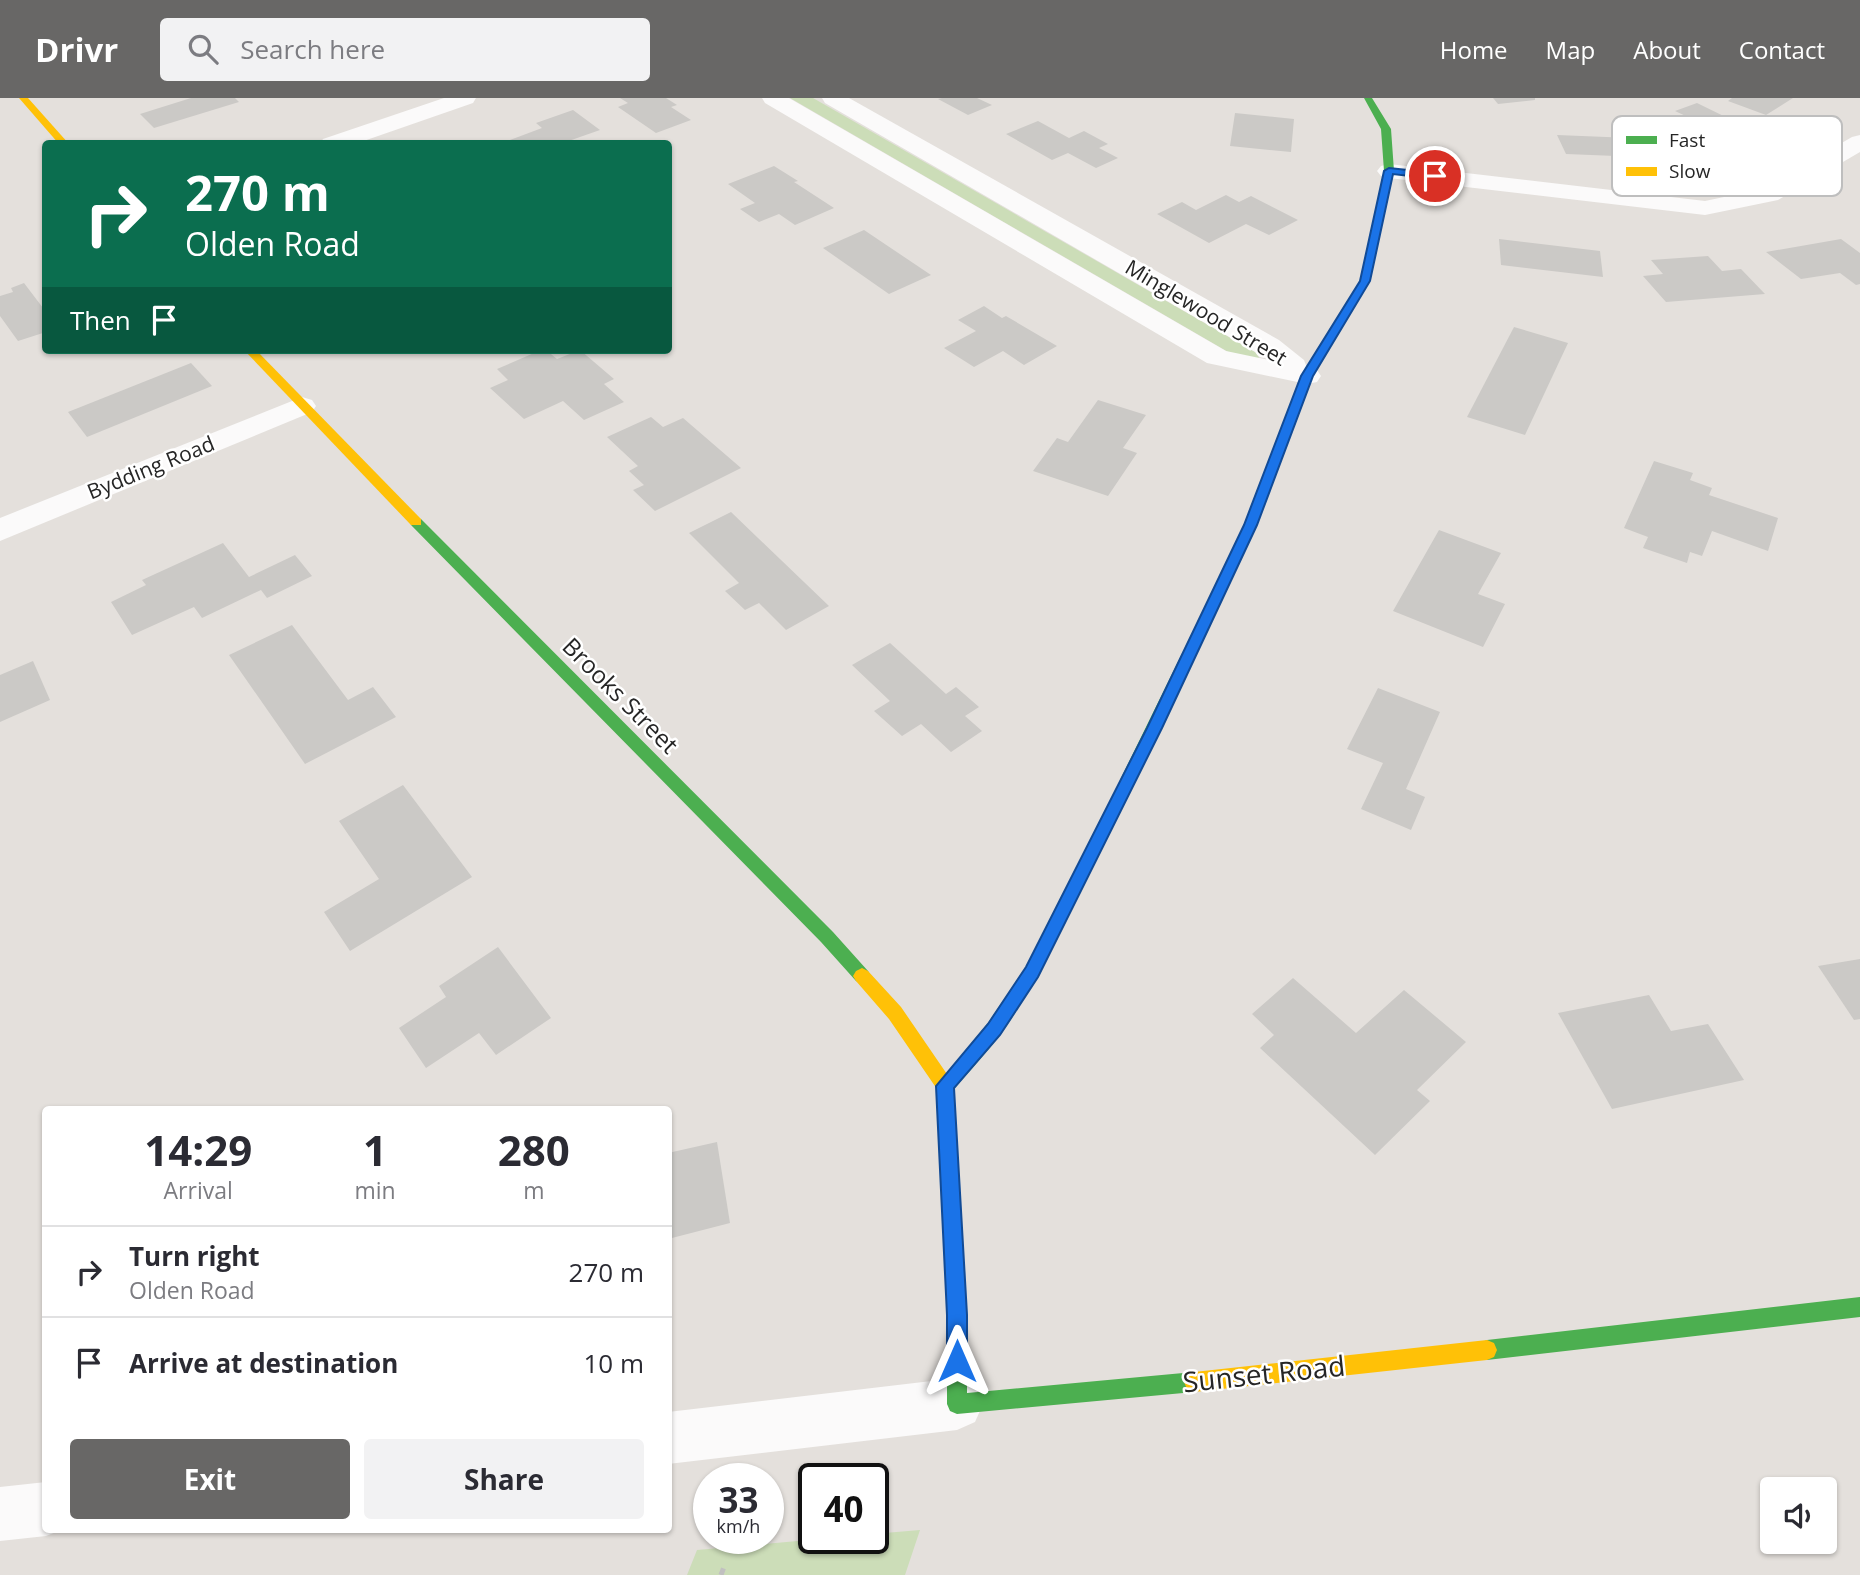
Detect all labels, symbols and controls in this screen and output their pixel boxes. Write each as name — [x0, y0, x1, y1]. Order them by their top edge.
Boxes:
search box — [160, 18, 650, 81]
text: Drivr — [35, 27, 118, 72]
icon: search — [184, 30, 222, 68]
text: Search here — [240, 31, 385, 67]
text: Home — [1440, 33, 1508, 66]
text: Map — [1546, 33, 1595, 66]
text: About — [1633, 33, 1701, 66]
text: Contact — [1739, 33, 1825, 66]
legend — [1612, 116, 1842, 196]
text: Fast — [1669, 127, 1705, 153]
pin — [1405, 146, 1465, 206]
icon: arrive — [1416, 157, 1454, 195]
text: Slow — [1669, 158, 1711, 184]
text: 270 m — [185, 159, 330, 225]
icon: right — [70, 168, 161, 259]
text: Olden Road — [185, 222, 360, 265]
street label: Minglewood Street — [1120, 253, 1293, 372]
icon: arrive — [145, 301, 183, 339]
text: Then — [70, 302, 131, 338]
street label: Bydding Road — [83, 429, 218, 505]
street label: Brooks Street — [556, 630, 686, 760]
text: 14:29 — [144, 1121, 252, 1178]
text: 1 — [363, 1121, 387, 1178]
text: 280 — [498, 1121, 570, 1178]
text: Arrival — [164, 1174, 233, 1206]
text: min — [354, 1174, 396, 1206]
text: m — [523, 1174, 544, 1206]
text: Turn right — [129, 1238, 260, 1274]
icon: right — [70, 1253, 108, 1291]
text: 270 m — [569, 1254, 644, 1290]
text: Olden Road — [129, 1274, 255, 1306]
position arrow — [920, 1324, 994, 1398]
icon: arrive — [70, 1344, 108, 1382]
text: Arrive at destination — [129, 1345, 398, 1381]
text: 10 m — [583, 1345, 644, 1381]
street label: Sunset Road — [1181, 1346, 1347, 1400]
button: Exit — [70, 1439, 350, 1519]
button: Share — [364, 1439, 644, 1519]
speed limit sign: 40 — [798, 1463, 889, 1554]
text: 33 — [718, 1476, 759, 1523]
map controls — [1760, 1477, 1837, 1554]
button: sound — [1760, 1477, 1837, 1554]
text: km/h — [717, 1514, 760, 1538]

